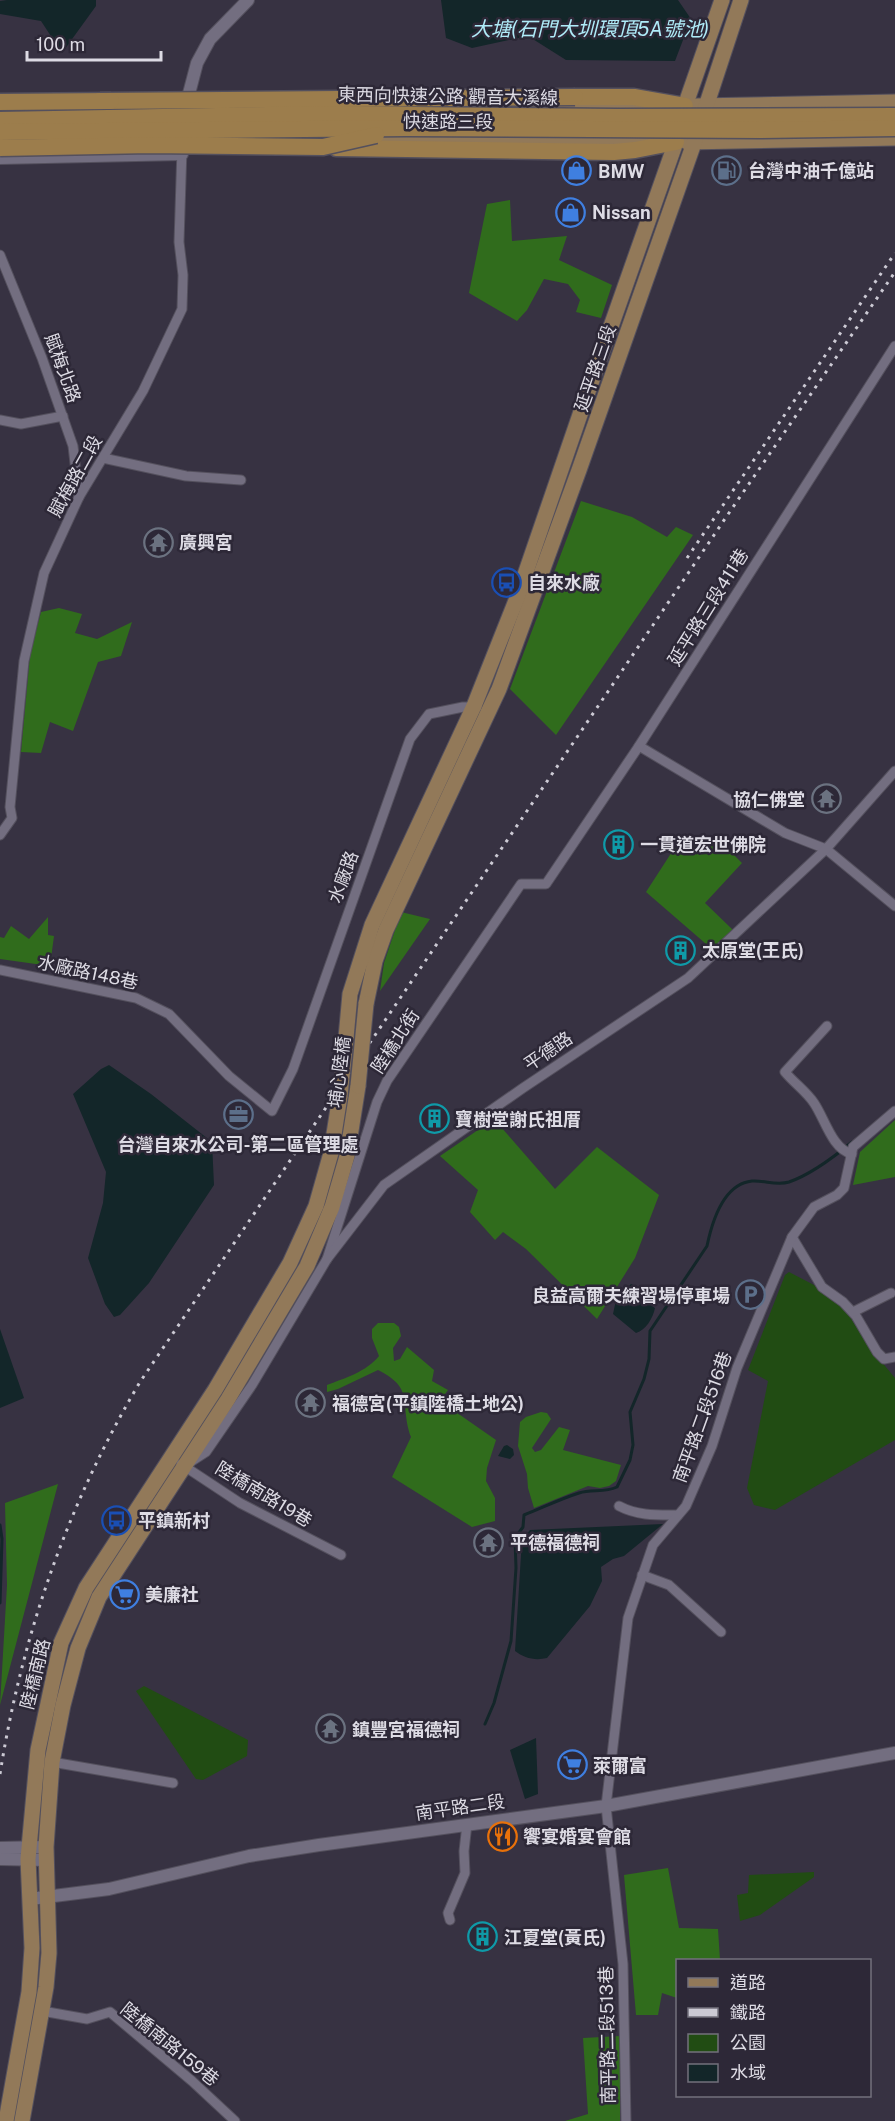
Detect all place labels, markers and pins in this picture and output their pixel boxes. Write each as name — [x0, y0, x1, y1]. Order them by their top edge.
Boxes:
fuel station icon: 台灣中油千億站 — [711, 154, 743, 186]
shop icon: BMW — [561, 155, 593, 187]
place label: 台灣中油千億站 — [748, 160, 874, 181]
place label: BMW — [598, 161, 645, 182]
shop icon: Nissan — [555, 196, 587, 228]
place label: Nissan — [592, 202, 651, 223]
temple icon: 廣興宮 — [142, 526, 174, 558]
place label: 廣興宮 — [179, 532, 233, 553]
bus stop icon: 自來水廠 — [491, 566, 523, 598]
place label: 自來水廠 — [528, 572, 600, 593]
temple icon: 協仁佛堂 — [810, 783, 842, 815]
place label: 協仁佛堂 — [733, 789, 805, 810]
building icon: 一貫道宏世佛院 — [603, 828, 635, 860]
place label: 一貫道宏世佛院 — [640, 834, 766, 855]
building icon: 太原堂(王氏) — [665, 934, 697, 966]
place label: 太原堂(王氏) — [702, 940, 804, 961]
office icon: 台灣自來水公司-第二區管理處 — [222, 1099, 254, 1131]
building icon: 寶樹堂謝氏祖厝 — [418, 1103, 450, 1135]
place label: 寶樹堂謝氏祖厝 — [455, 1109, 581, 1130]
place label: 台灣自來水公司-第二區管理處 — [117, 1134, 359, 1155]
parking icon: 良益高爾夫練習場停車場 — [735, 1279, 767, 1311]
place label: 良益高爾夫練習場停車場 — [532, 1285, 730, 1306]
temple icon: 福德宮(平鎮陸橋土地公) — [295, 1387, 327, 1419]
place label: 福德宮(平鎮陸橋土地公) — [332, 1393, 524, 1414]
bus stop icon: 平鎮新村 — [101, 1504, 133, 1536]
place label: 平鎮新村 — [138, 1510, 210, 1531]
temple icon: 平德福德祠 — [473, 1526, 505, 1558]
place label: 平德福德祠 — [510, 1532, 600, 1553]
supermarket icon: 美廉社 — [108, 1578, 140, 1610]
place label: 美廉社 — [145, 1584, 199, 1605]
temple icon: 鎮豐宮福德祠 — [315, 1713, 347, 1745]
place label: 鎮豐宮福德祠 — [352, 1719, 460, 1740]
supermarket icon: 萊爾富 — [556, 1749, 588, 1781]
place label: 萊爾富 — [593, 1755, 647, 1776]
restaurant icon: 饗宴婚宴會館 — [486, 1820, 518, 1852]
place label: 饗宴婚宴會館 — [523, 1826, 631, 1847]
building icon: 江夏堂(黃氏) — [467, 1921, 499, 1953]
place label: 江夏堂(黃氏) — [504, 1927, 606, 1948]

